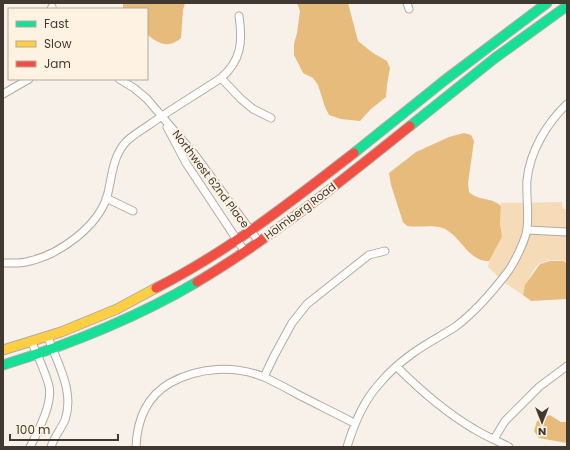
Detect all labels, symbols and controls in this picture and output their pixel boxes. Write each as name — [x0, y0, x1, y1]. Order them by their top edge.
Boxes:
legend — [8, 8, 148, 80]
text: Fast — [44, 15, 69, 32]
text: Slow — [44, 35, 72, 52]
text: Jam — [44, 55, 71, 72]
street label: Northwest 62nd Place — [169, 127, 253, 232]
street label: Holmberg Road — [261, 179, 339, 243]
north arrow — [522, 402, 562, 442]
scale bar — [10, 416, 118, 442]
text: 100 m — [16, 421, 50, 438]
text: N — [538, 424, 546, 440]

